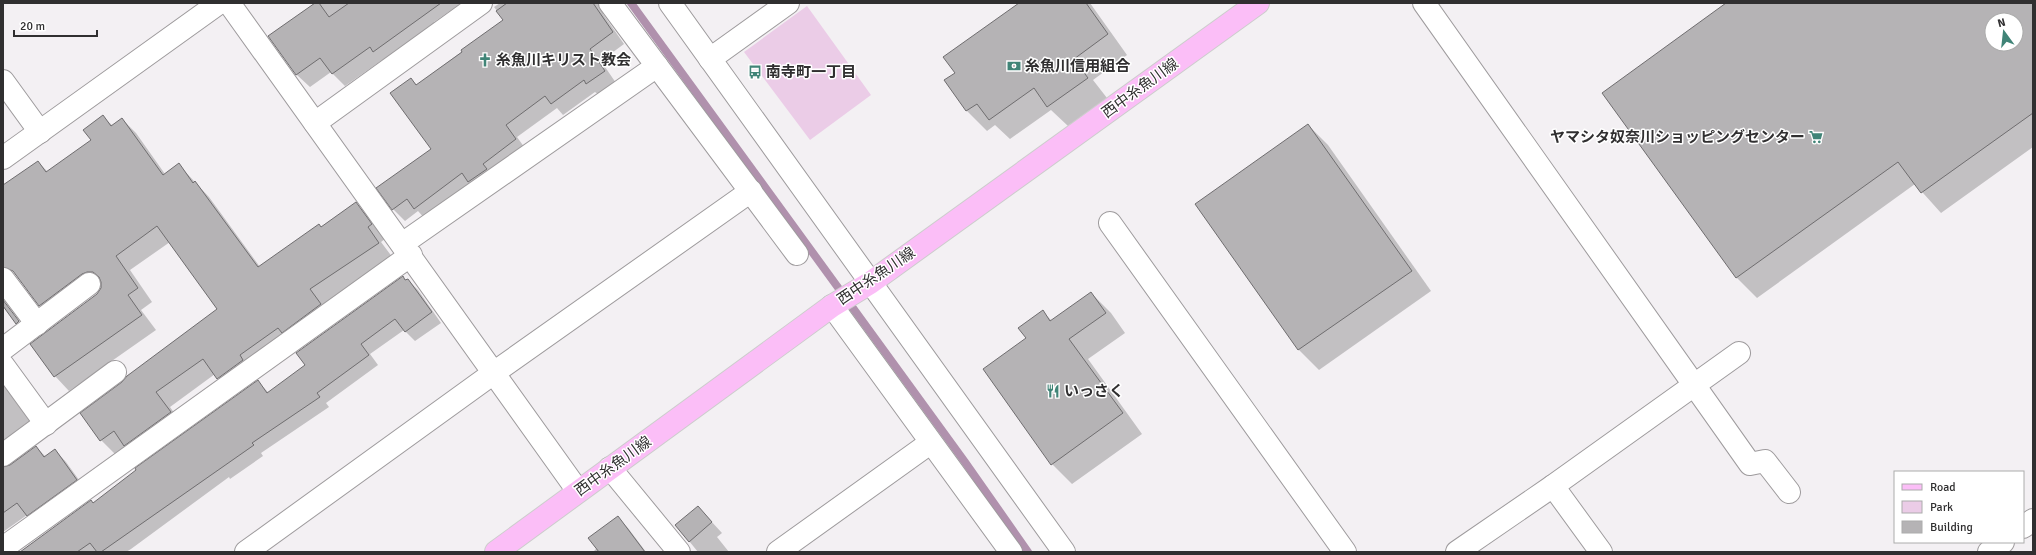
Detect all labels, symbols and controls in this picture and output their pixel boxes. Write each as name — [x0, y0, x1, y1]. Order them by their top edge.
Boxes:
scale bar — [14, 12, 97, 38]
north arrow — [1984, 12, 2024, 52]
text: N — [1996, 16, 2007, 30]
text: 20 m — [20, 19, 45, 34]
place label: 糸魚川キリスト教会 — [496, 51, 631, 69]
church icon: 糸魚川キリスト教会 — [477, 52, 493, 68]
street label: 西中糸魚川線 — [1098, 54, 1182, 122]
place label: 糸魚川信用組合 — [1025, 57, 1131, 75]
bank icon: 糸魚川信用組合 — [1006, 58, 1022, 74]
place label: 南寺町一丁目 — [766, 63, 856, 81]
bus stop icon: 南寺町一丁目 — [747, 64, 763, 80]
place label: ヤマシタ奴奈川ショッピングセンター — [1550, 128, 1805, 146]
supermarket icon: ヤマシタ奴奈川ショッピングセンター — [1808, 129, 1824, 145]
street label: 西中糸魚川線 — [834, 243, 918, 309]
place label: いっさく — [1064, 382, 1124, 400]
restaurant icon: いっさく — [1045, 383, 1061, 399]
street label: 西中糸魚川線 — [571, 432, 655, 500]
legend — [1894, 471, 2024, 543]
text: Road — [1930, 480, 1956, 495]
text: Park — [1930, 500, 1953, 515]
text: Building — [1930, 520, 1973, 535]

